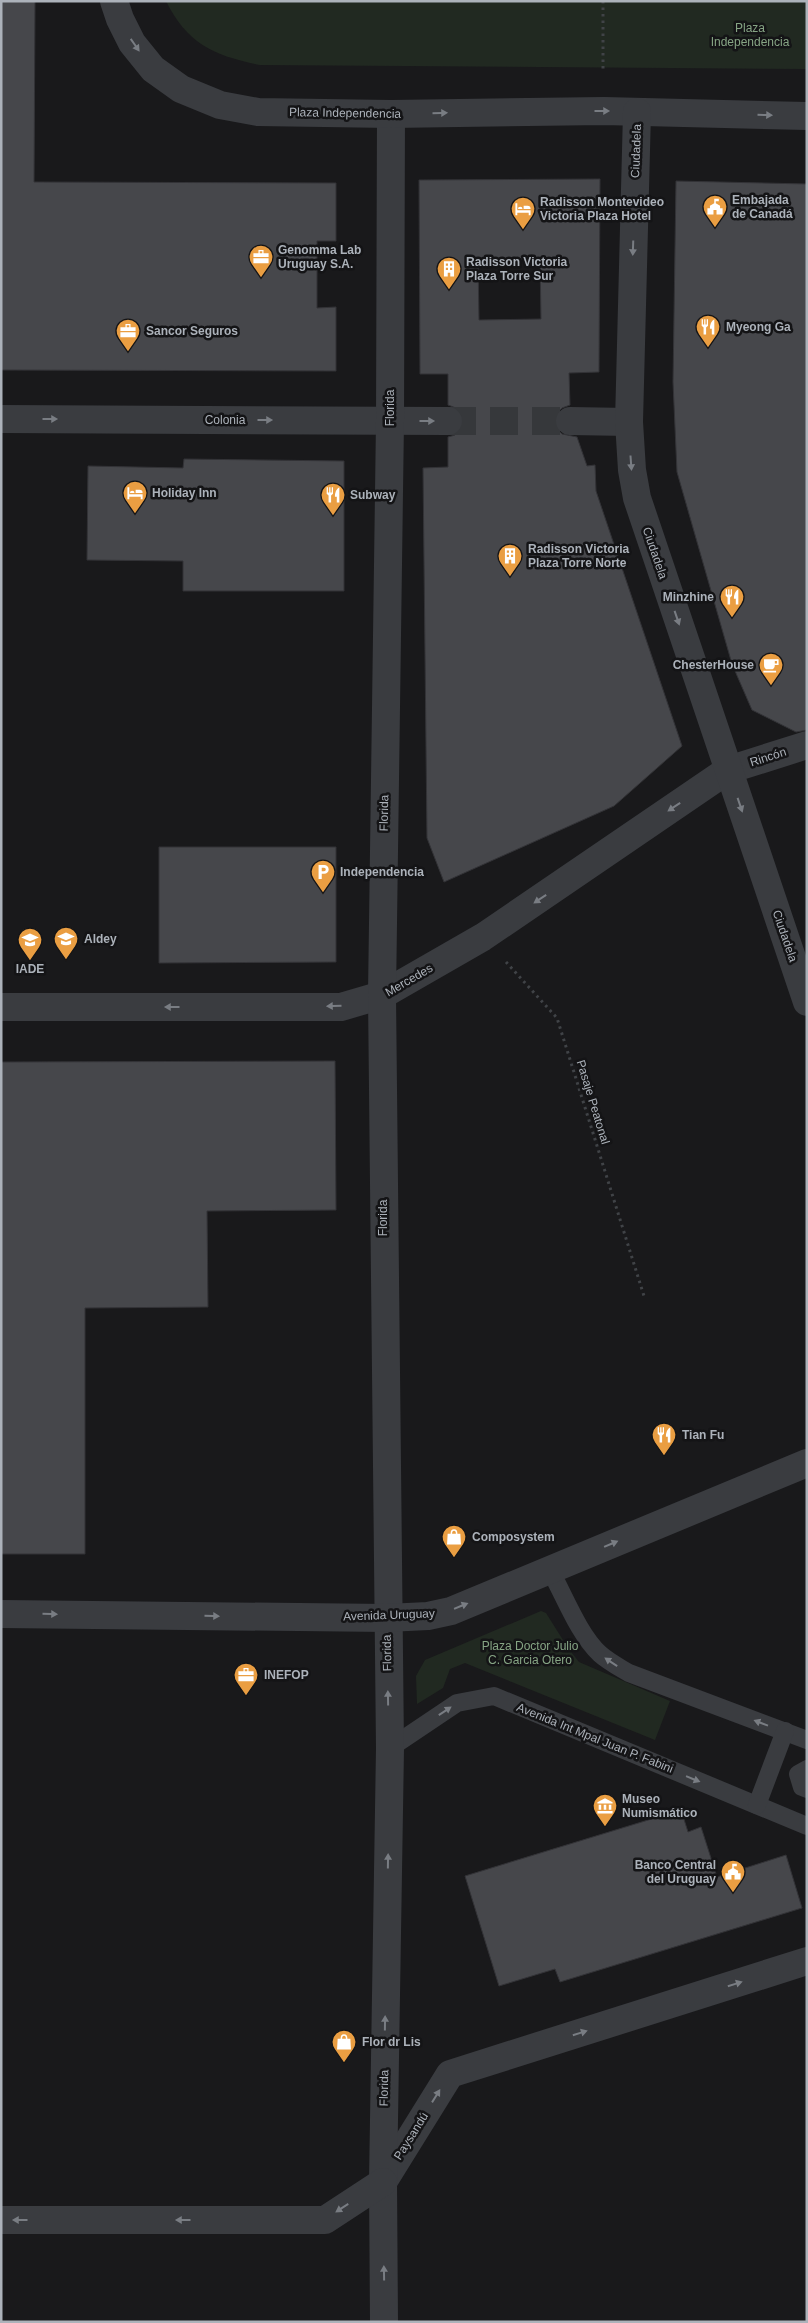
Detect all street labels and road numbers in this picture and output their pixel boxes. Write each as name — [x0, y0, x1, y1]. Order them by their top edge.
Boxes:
street label: Plaza Independencia — [289, 105, 401, 121]
street label: Ciudadela — [628, 123, 644, 178]
street label: Florida — [383, 389, 397, 426]
street label: Colonia — [205, 413, 246, 427]
street label: Ciudadela — [640, 525, 671, 581]
street label: Rincón — [748, 745, 788, 769]
street label: Florida — [377, 794, 391, 831]
street label: Ciudadela — [770, 908, 801, 964]
street label: Mercedes — [383, 961, 435, 999]
street label: Pasaje Peatonal — [574, 1058, 612, 1146]
street label: Florida — [376, 1199, 390, 1236]
street label: Avenida Uruguay — [343, 1606, 435, 1624]
street label: Florida — [380, 1634, 394, 1671]
street label: Avenida Int Mpal Juan P. Fabini — [515, 1700, 675, 1776]
street label: Florida — [377, 2069, 391, 2106]
street label: Paysandú — [391, 2110, 431, 2162]

